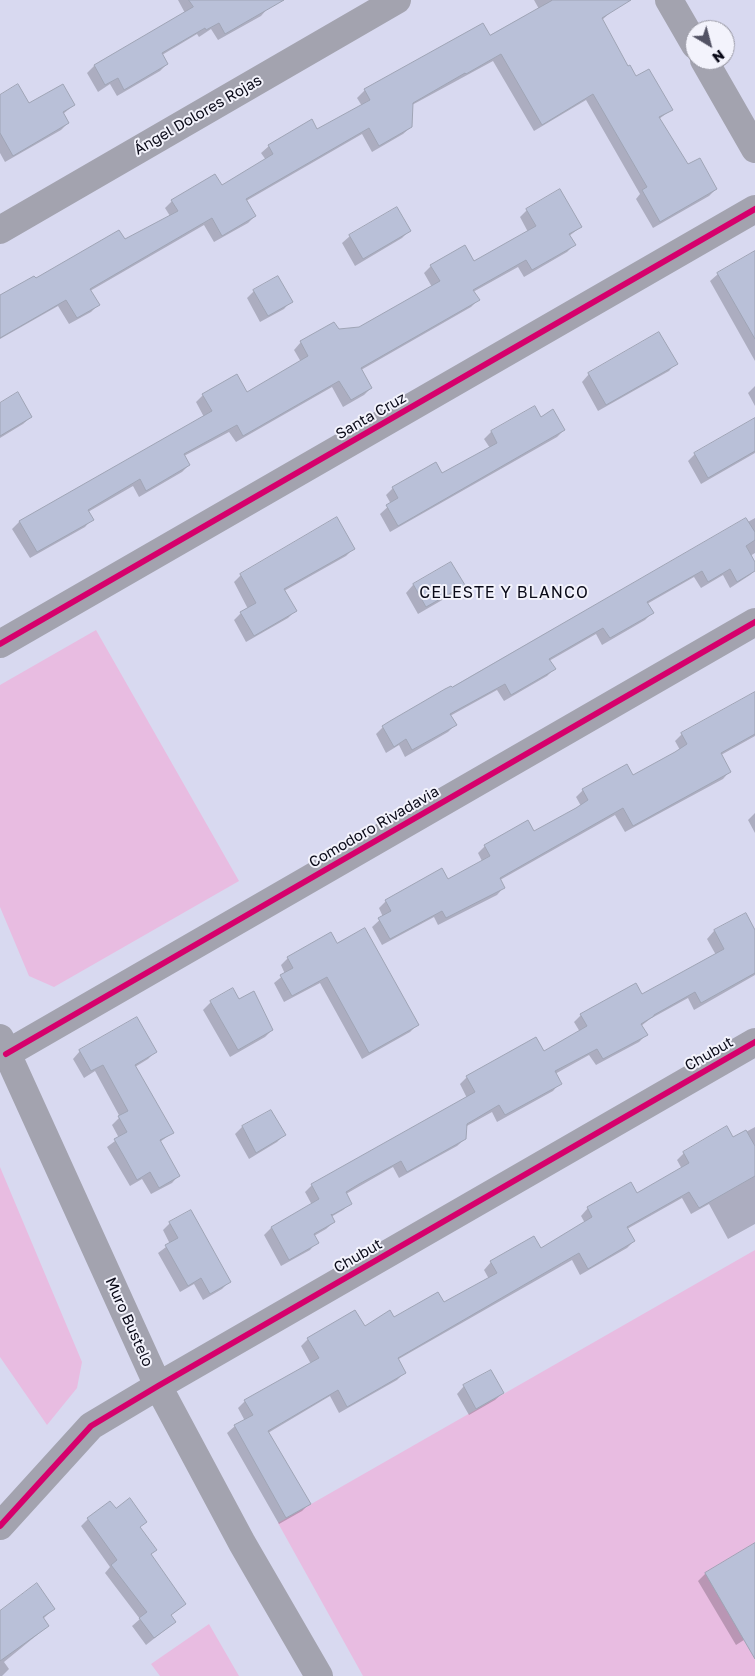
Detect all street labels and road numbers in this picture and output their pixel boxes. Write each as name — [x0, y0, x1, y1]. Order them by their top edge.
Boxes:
street label: Ángel Dolores Rojas — [131, 71, 265, 159]
street label: Santa Cruz — [333, 389, 409, 443]
street label: Comodoro Rivadavia — [306, 782, 442, 872]
street label: Chubut — [682, 1033, 736, 1075]
street label: Chubut — [331, 1235, 385, 1277]
street label: Muro Bustelo — [101, 1275, 157, 1369]

